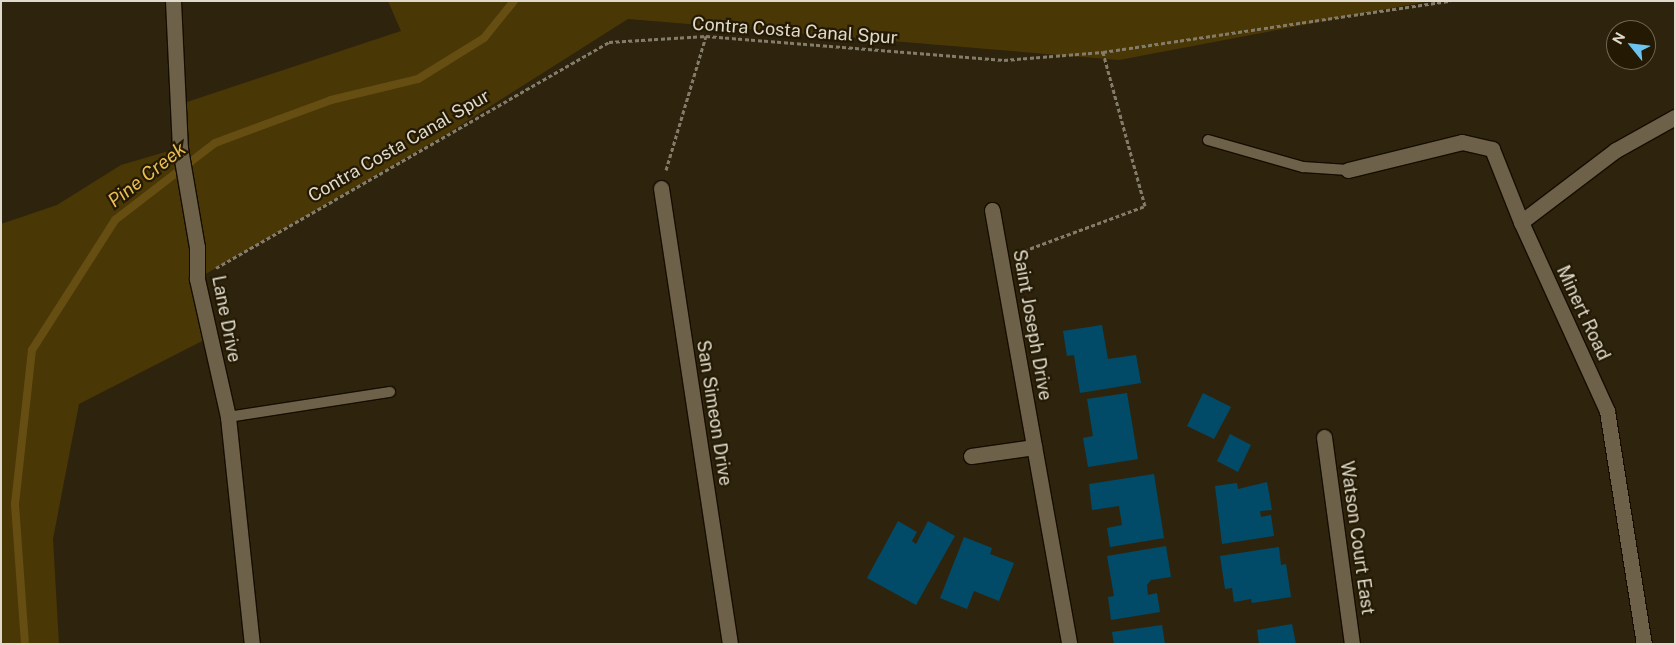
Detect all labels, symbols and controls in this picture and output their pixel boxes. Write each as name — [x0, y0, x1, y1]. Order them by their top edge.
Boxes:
street label: Contra Costa Canal Spur — [692, 13, 898, 49]
north arrow — [1606, 20, 1656, 70]
text: N — [1609, 30, 1628, 47]
street label: Contra Costa Canal Spur — [304, 85, 494, 207]
water label: Pine Creek — [103, 138, 191, 212]
street label: Saint Joseph Drive — [1008, 248, 1056, 402]
street label: Minert Road — [1552, 262, 1614, 364]
street label: Lane Drive — [207, 274, 245, 364]
street label: San Simeon Drive — [692, 339, 736, 487]
street label: Watson Court East — [1336, 460, 1378, 616]

